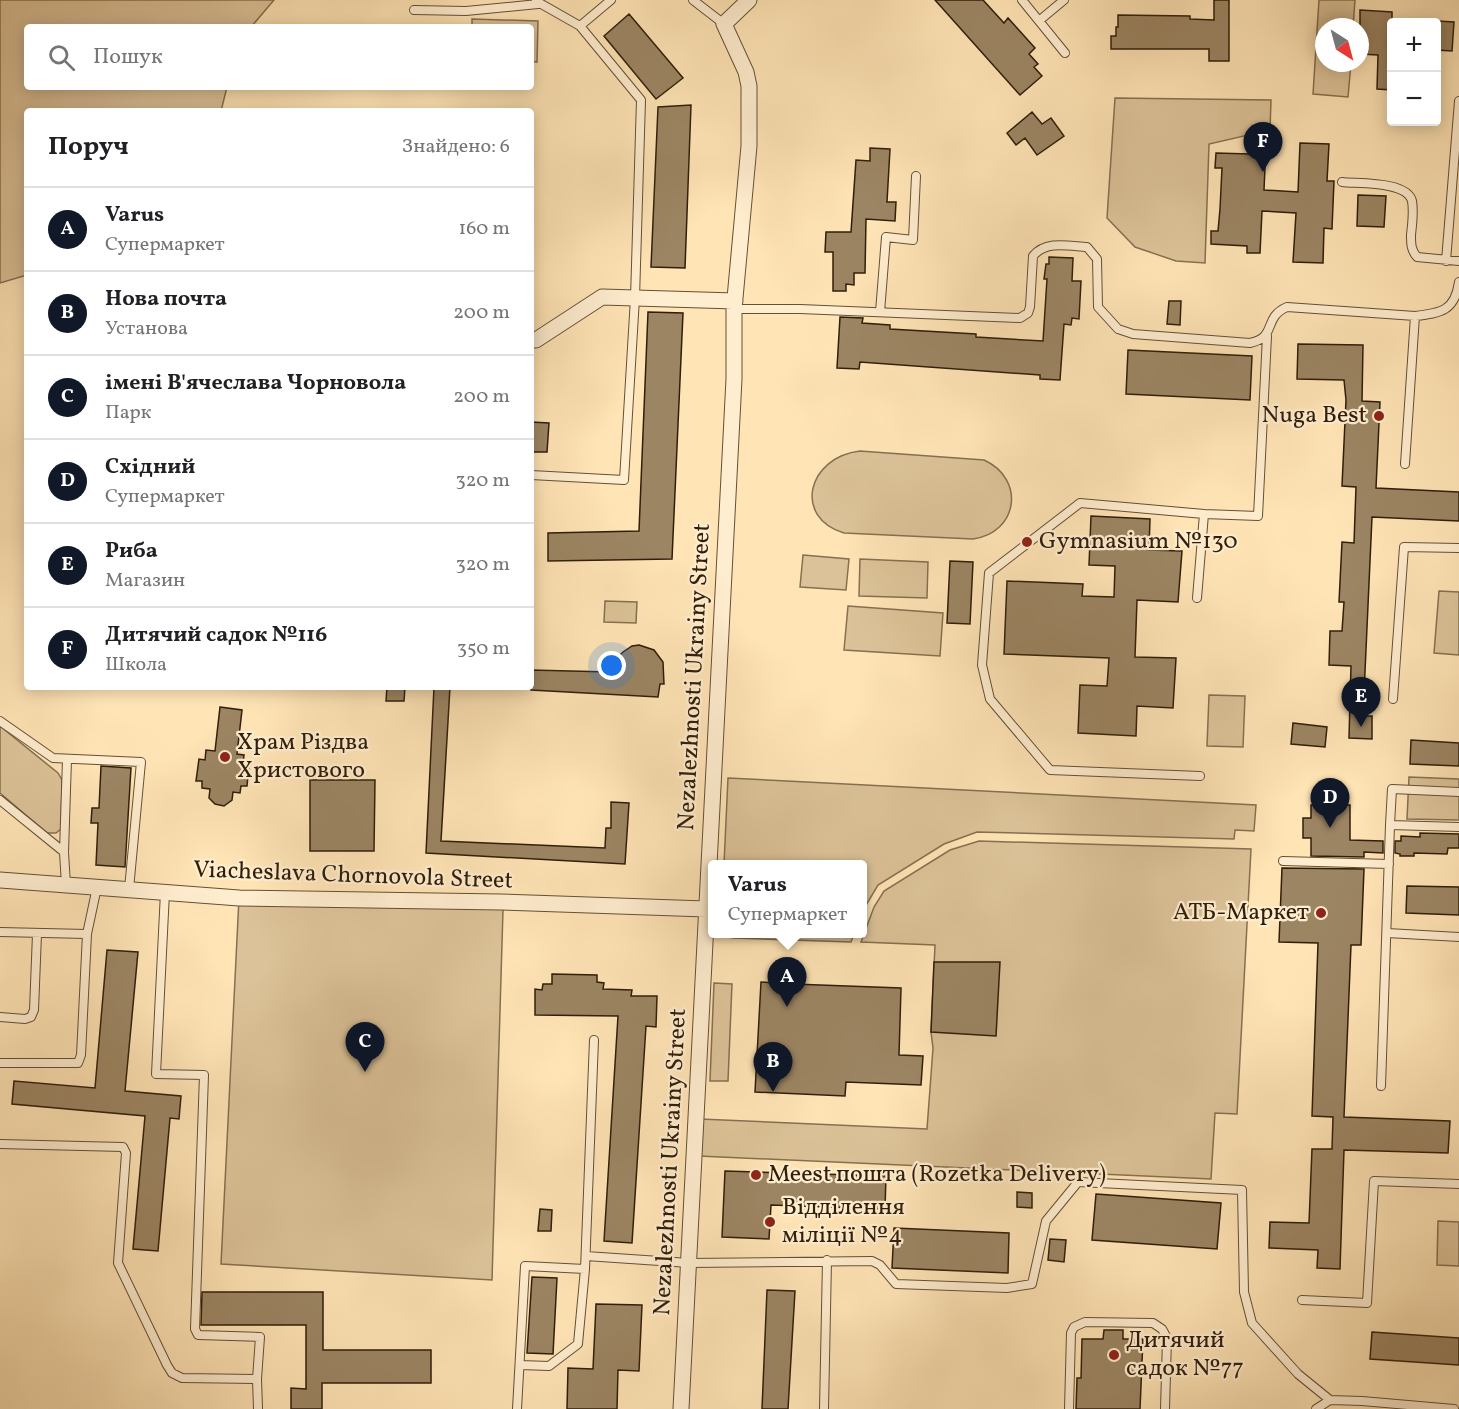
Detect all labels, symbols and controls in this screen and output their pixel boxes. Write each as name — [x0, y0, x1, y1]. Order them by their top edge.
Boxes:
north arrow — [1315, 18, 1369, 72]
map controls — [1387, 18, 1441, 126]
button: + — [1387, 18, 1441, 72]
search box — [24, 24, 534, 90]
icon: search — [45, 41, 78, 74]
text: Пошук — [93, 42, 163, 73]
button: − — [1387, 72, 1441, 126]
pin: F — [1244, 122, 1282, 172]
text: Поруч — [48, 129, 129, 165]
text: Знайдено: 6 — [402, 133, 510, 161]
text: Varus — [105, 200, 164, 231]
text: A — [60, 215, 75, 243]
text: 160 m — [458, 215, 510, 243]
text: Супермаркет — [105, 231, 225, 259]
text: Нова почта — [105, 284, 227, 315]
text: B — [61, 299, 74, 327]
text: 200 m — [453, 299, 510, 327]
text: Установа — [105, 315, 188, 343]
text: імені В'ячеслава Чорновола — [105, 368, 406, 399]
text: C — [61, 383, 74, 411]
text: 200 m — [453, 383, 510, 411]
text: Парк — [105, 399, 151, 427]
place label: Nuga Best — [1262, 399, 1367, 433]
marker: Nuga Best — [1372, 409, 1386, 423]
text: Східний — [105, 452, 196, 483]
text: D — [60, 467, 75, 495]
text: 320 m — [455, 467, 510, 495]
text: Супермаркет — [105, 483, 225, 511]
street label: Nezalezhnosti Ukrainy Street — [670, 522, 720, 832]
place label: Gymnasium №130 — [1039, 525, 1238, 559]
marker: Gymnasium №130 — [1020, 535, 1034, 549]
text: Риба — [105, 536, 158, 567]
text: E — [61, 551, 74, 579]
text: 320 m — [455, 551, 510, 579]
text: Магазин — [105, 567, 185, 595]
text: Дитячий садок №116 — [105, 620, 327, 651]
text: F — [62, 635, 73, 663]
text: 350 m — [457, 635, 510, 663]
text: Школа — [105, 651, 167, 679]
your location — [597, 651, 626, 680]
pin: E — [1342, 678, 1380, 727]
place label: Храм Різдва Христового — [237, 726, 369, 788]
marker: Храм Різдва Христового — [218, 750, 232, 764]
pin: D — [1310, 778, 1350, 828]
street label: Viacheslava Chornovola Street — [193, 853, 513, 899]
popup — [708, 860, 867, 938]
text: Varus — [728, 870, 787, 901]
place label: АТБ-Маркет — [1173, 896, 1309, 930]
text: Супермаркет — [728, 901, 847, 929]
marker: АТБ-Маркет — [1314, 906, 1328, 920]
pin: A — [768, 958, 806, 1007]
street label: Nezalezhnosti Ukrainy Street — [646, 1007, 696, 1317]
pin: C — [346, 1022, 385, 1072]
pin: B — [754, 1042, 792, 1092]
place label: Meest пошта (Rozetka Delivery) — [768, 1158, 1106, 1192]
marker: Meest пошта (Rozetka Delivery) — [749, 1168, 763, 1182]
place label: Відділення міліції №4 — [782, 1191, 905, 1253]
marker: Відділення міліції №4 — [763, 1215, 777, 1229]
place label: Дитячий садок №77 — [1126, 1324, 1244, 1386]
marker: Дитячий садок №77 — [1107, 1348, 1121, 1362]

